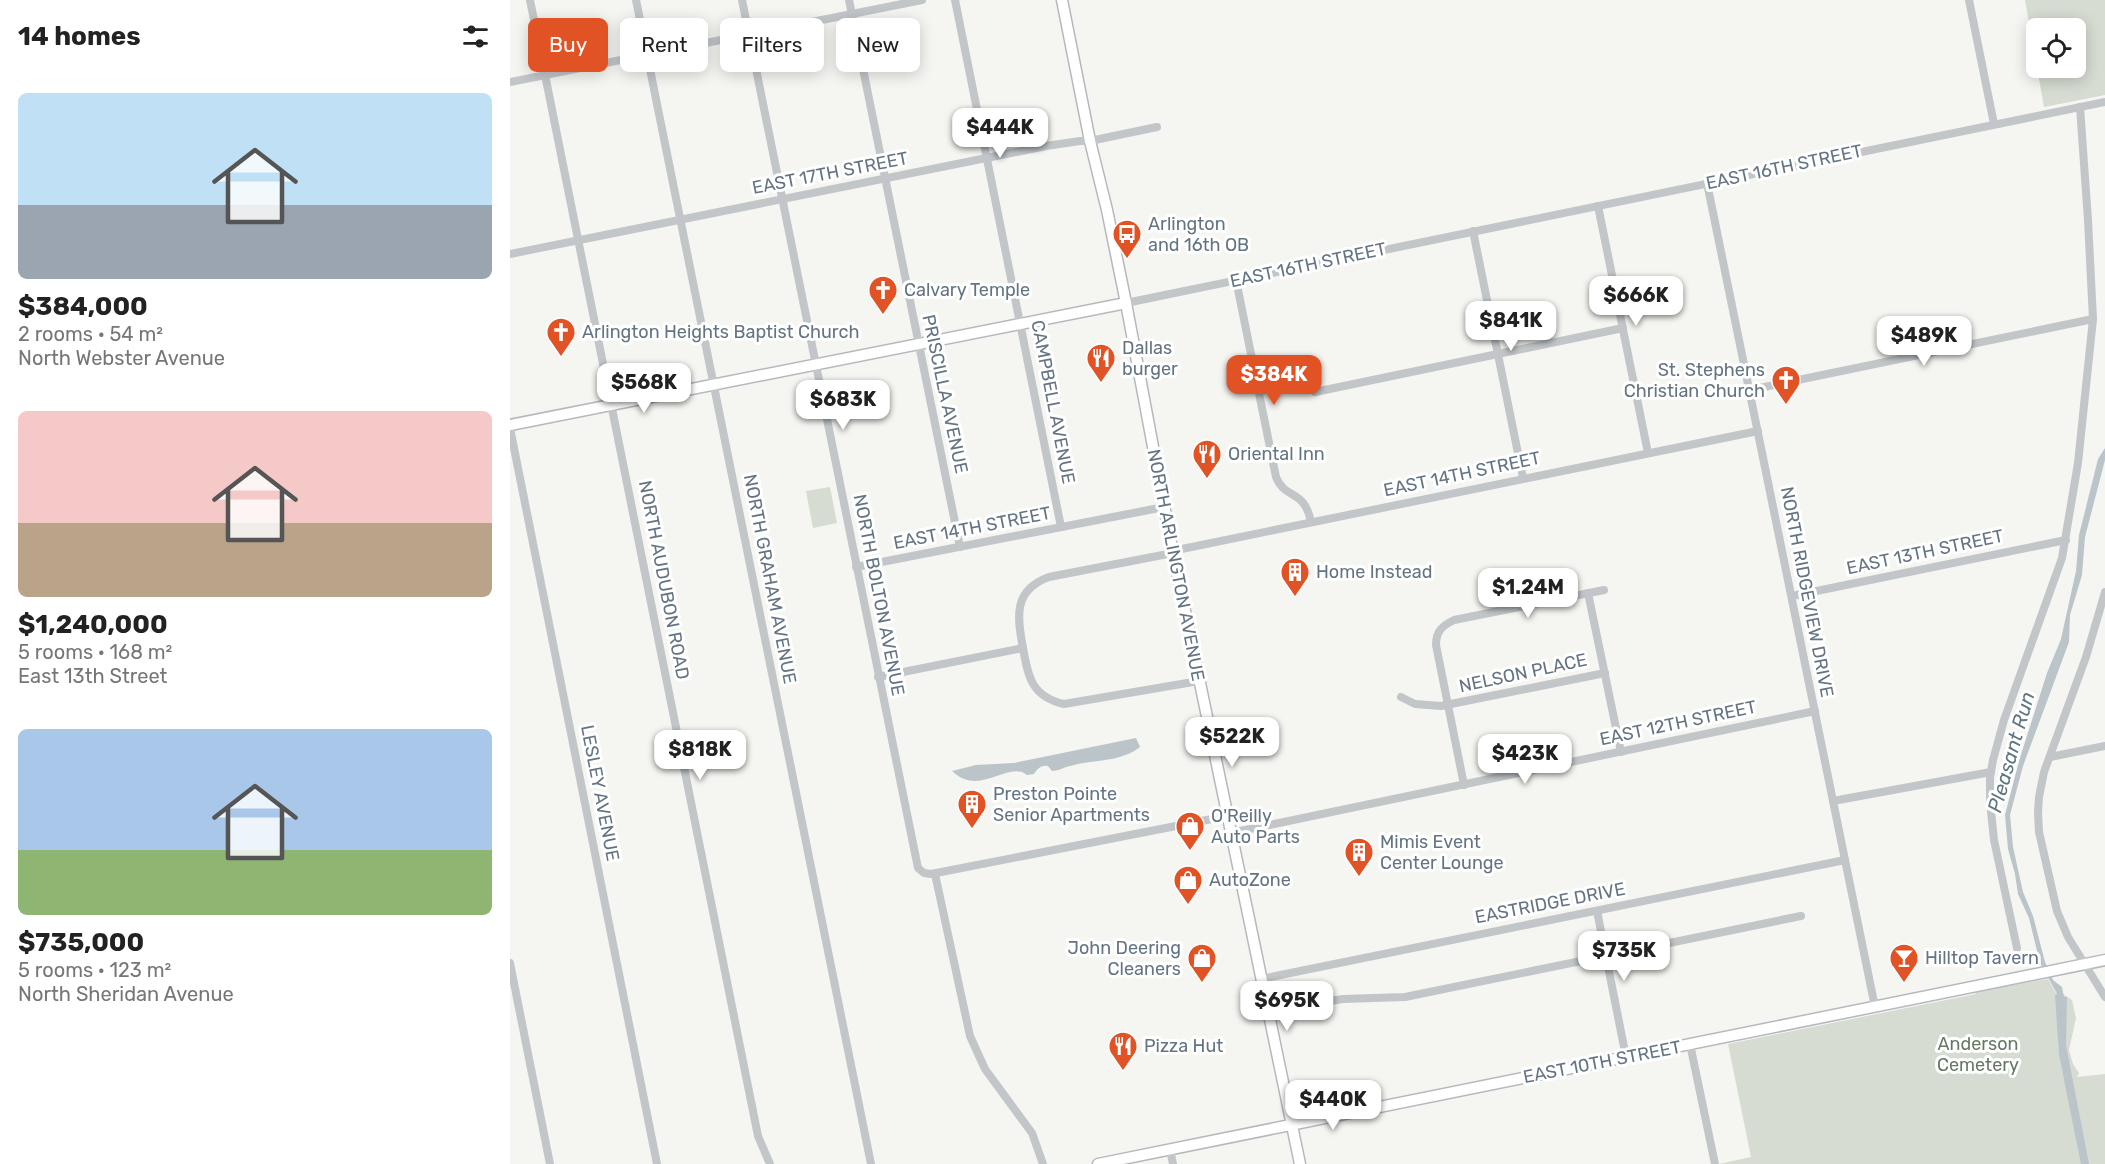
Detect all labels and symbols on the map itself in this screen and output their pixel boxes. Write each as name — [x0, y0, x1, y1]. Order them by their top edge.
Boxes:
pin: $444K — [958, 108, 1042, 159]
street label: EAST 16TH STREET — [1704, 140, 1864, 194]
street label: EAST 17TH STREET — [750, 147, 910, 199]
place label: Arlington and 16th OB — [1148, 213, 1249, 256]
bus stop icon: Arlington and 16th OB — [1111, 218, 1143, 260]
street label: EAST 16TH STREET — [1228, 238, 1388, 292]
church icon: Calvary Temple — [867, 274, 899, 316]
pin: $666K — [1594, 276, 1678, 327]
place label: Calvary Temple — [904, 279, 1030, 301]
pin: $841K — [1469, 301, 1553, 352]
street label: PRISCILLA AVENUE — [917, 312, 973, 476]
church icon: Arlington Heights Baptist Church — [545, 316, 577, 358]
pin: $489K — [1882, 316, 1966, 367]
street label: CAMPBELL AVENUE — [1026, 318, 1080, 486]
place label: Arlington Heights Baptist Church — [582, 321, 859, 343]
place label: Dallas burger — [1122, 337, 1178, 380]
restaurant icon: Dallas burger — [1085, 342, 1117, 384]
pin: $384K — [1232, 355, 1316, 406]
place label: St. Stephens Christian Church — [1624, 359, 1765, 402]
pin: $568K — [602, 363, 686, 414]
church icon: St. Stephens Christian Church — [1770, 364, 1802, 406]
pin: $683K — [801, 380, 885, 431]
restaurant icon: Oriental Inn — [1191, 438, 1223, 480]
place label: Oriental Inn — [1228, 443, 1325, 465]
street label: NORTH ARLINGTON AVENUE — [1143, 447, 1209, 683]
street label: EAST 14TH STREET — [1382, 447, 1542, 501]
street label: NORTH GRAHAM AVENUE — [739, 472, 801, 686]
street label: NORTH AUDUBON ROAD — [634, 479, 694, 681]
street label: NORTH RIDGEVIEW DRIVE — [1776, 485, 1838, 699]
street label: NORTH BOLTON AVENUE — [849, 492, 909, 698]
street label: EAST 14TH STREET — [891, 502, 1053, 554]
street label: EAST 13TH STREET — [1844, 525, 2006, 579]
building icon: Home Instead — [1279, 556, 1311, 598]
place label: Home Instead — [1316, 561, 1432, 583]
pin: $1.24M — [1479, 568, 1577, 619]
street label: NELSON PLACE — [1457, 649, 1589, 697]
water label: Pleasant Run — [1982, 689, 2040, 815]
street label: EAST 12TH STREET — [1598, 696, 1758, 750]
pin: $522K — [1190, 717, 1274, 768]
street label: LESLEY AVENUE — [576, 723, 624, 863]
pin: $818K — [658, 730, 742, 781]
pin: $423K — [1483, 734, 1567, 785]
place label: Preston Pointe Senior Apartments — [993, 783, 1150, 826]
building icon: Preston Pointe Senior Apartments — [956, 788, 988, 830]
place label: O'Reilly Auto Parts — [1211, 805, 1300, 848]
shop icon: O'Reilly Auto Parts — [1174, 810, 1206, 852]
place label: Mimis Event Center Lounge — [1380, 831, 1504, 874]
building icon: Mimis Event Center Lounge — [1343, 836, 1375, 878]
shop icon: AutoZone — [1172, 864, 1204, 906]
place label: AutoZone — [1209, 869, 1291, 891]
street label: EASTRIDGE DRIVE — [1473, 878, 1627, 928]
pin: $735K — [1582, 931, 1666, 982]
place label: John Deering Cleaners — [1068, 937, 1181, 980]
shop icon: John Deering Cleaners — [1186, 942, 1218, 984]
bar icon: Hilltop Tavern — [1888, 942, 1920, 984]
place label: Hilltop Tavern — [1925, 947, 2039, 969]
pin: $695K — [1245, 981, 1329, 1032]
restaurant icon: Pizza Hut — [1107, 1030, 1139, 1072]
park label: Anderson Cemetery — [1937, 1033, 2019, 1076]
place label: Pizza Hut — [1144, 1035, 1223, 1057]
street label: EAST 10TH STREET — [1521, 1036, 1683, 1088]
pin: $440K — [1291, 1080, 1375, 1131]

